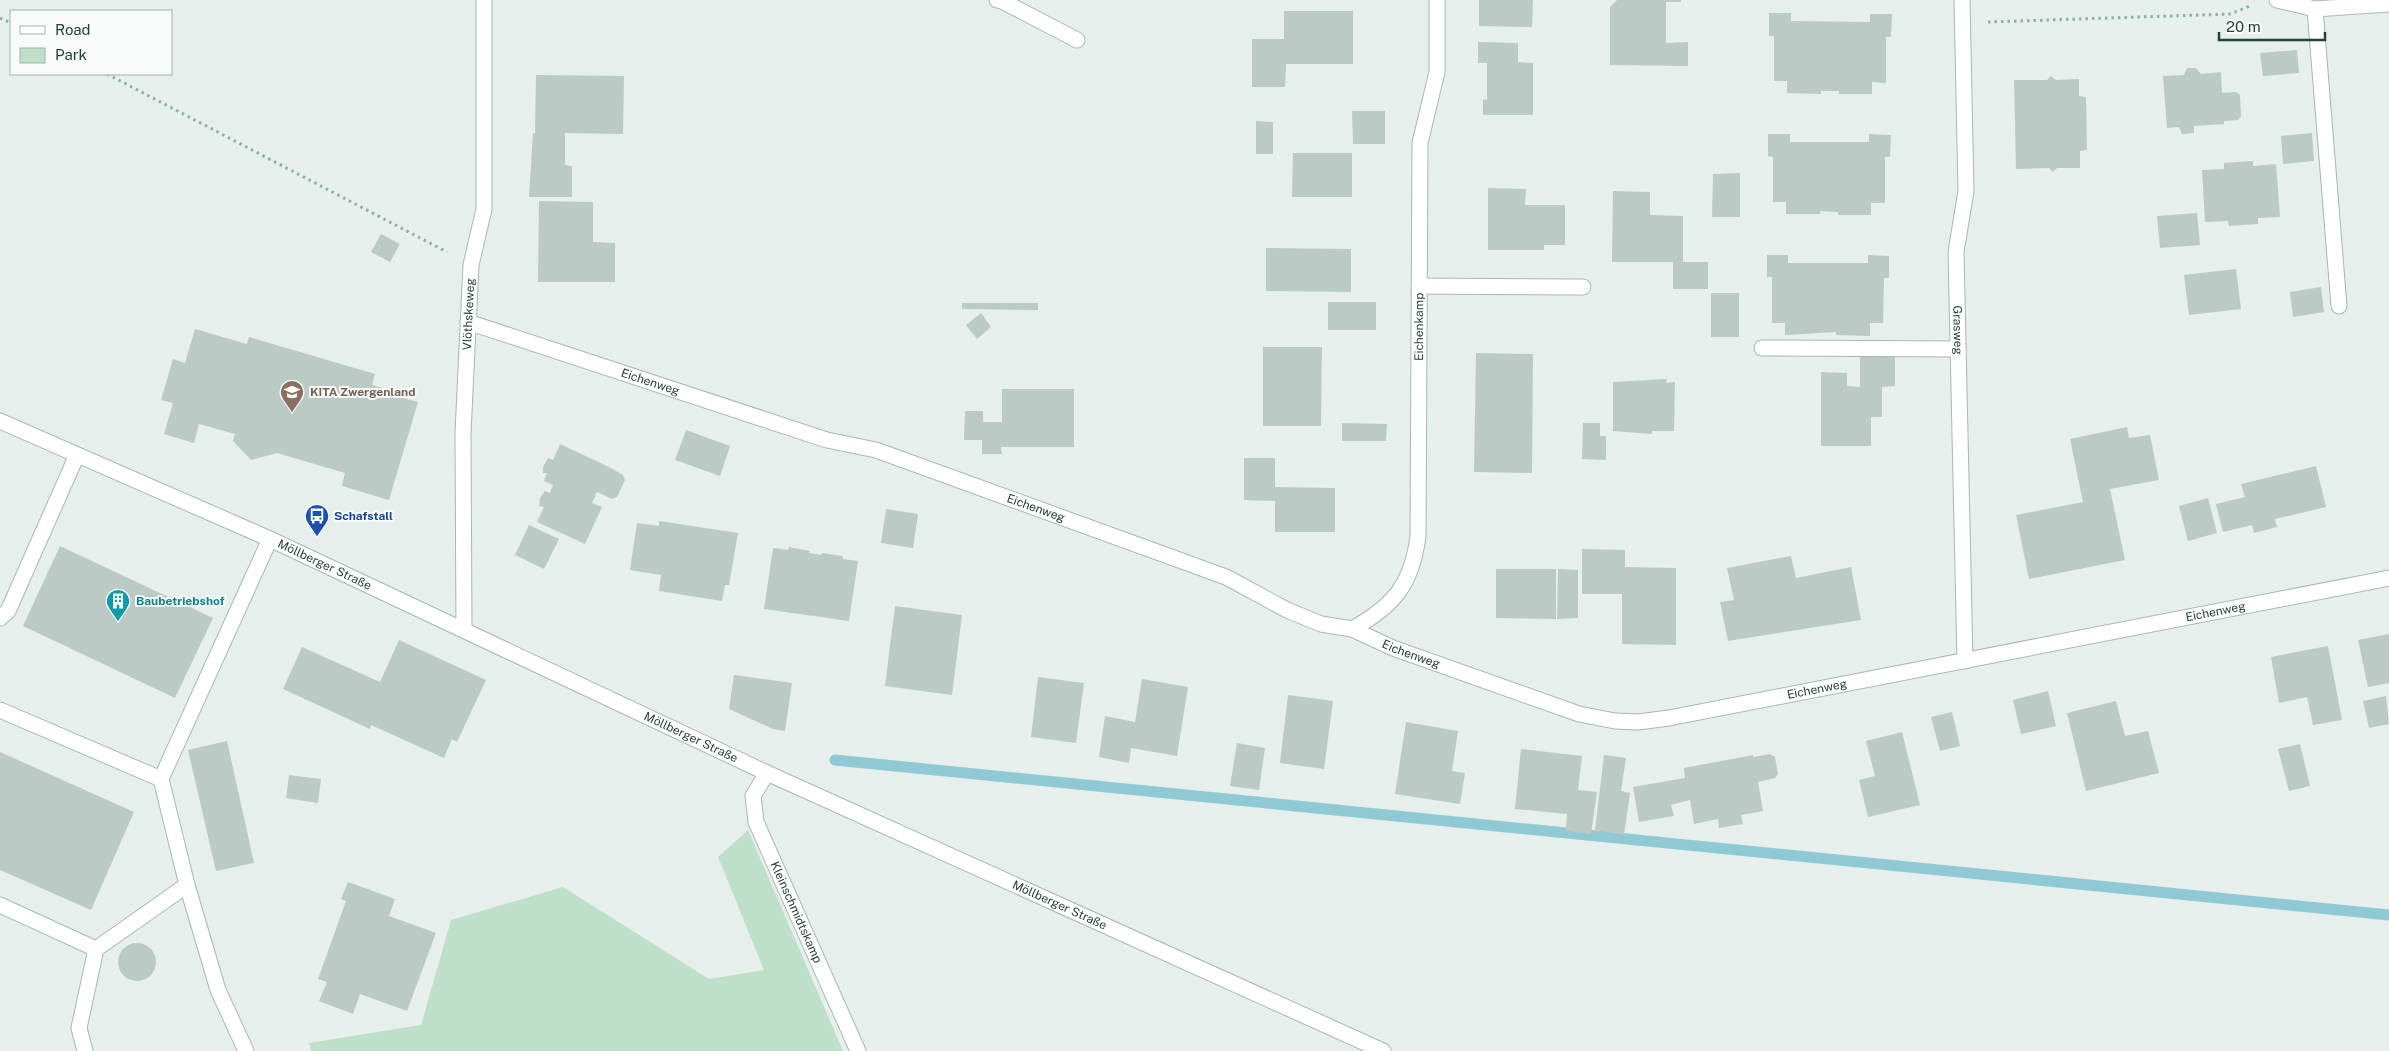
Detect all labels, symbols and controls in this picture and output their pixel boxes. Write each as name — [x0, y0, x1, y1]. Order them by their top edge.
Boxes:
legend — [10, 10, 172, 75]
scale bar — [2219, 10, 2325, 42]
text: 20 m — [2226, 18, 2261, 35]
text: Road — [55, 21, 91, 38]
text: Park — [55, 46, 87, 63]
street label: Vlöthskeweg — [460, 278, 477, 351]
street label: Eichenkamp — [1412, 293, 1426, 361]
street label: Grasweg — [1950, 305, 1965, 355]
street label: Eichenweg — [619, 366, 681, 398]
school or university icon: KITA Zwergenland — [279, 379, 305, 413]
place label: KITA Zwergenland — [310, 385, 415, 399]
street label: Eichenweg — [1005, 491, 1067, 525]
bus stop icon: Schafstall — [304, 503, 330, 537]
place label: Schafstall — [334, 509, 393, 523]
street label: Möllberger Straße — [275, 537, 374, 593]
building icon: Baubetriebshof — [105, 588, 131, 622]
place label: Baubetriebshof — [136, 594, 225, 608]
street label: Eichenweg — [2184, 599, 2247, 624]
street label: Eichenweg — [1380, 637, 1442, 671]
street label: Eichenweg — [1786, 677, 1848, 702]
street label: Möllberger Straße — [642, 709, 740, 765]
street label: Kleinschmidtskamp — [768, 859, 825, 965]
street label: Möllberger Straße — [1010, 878, 1109, 933]

